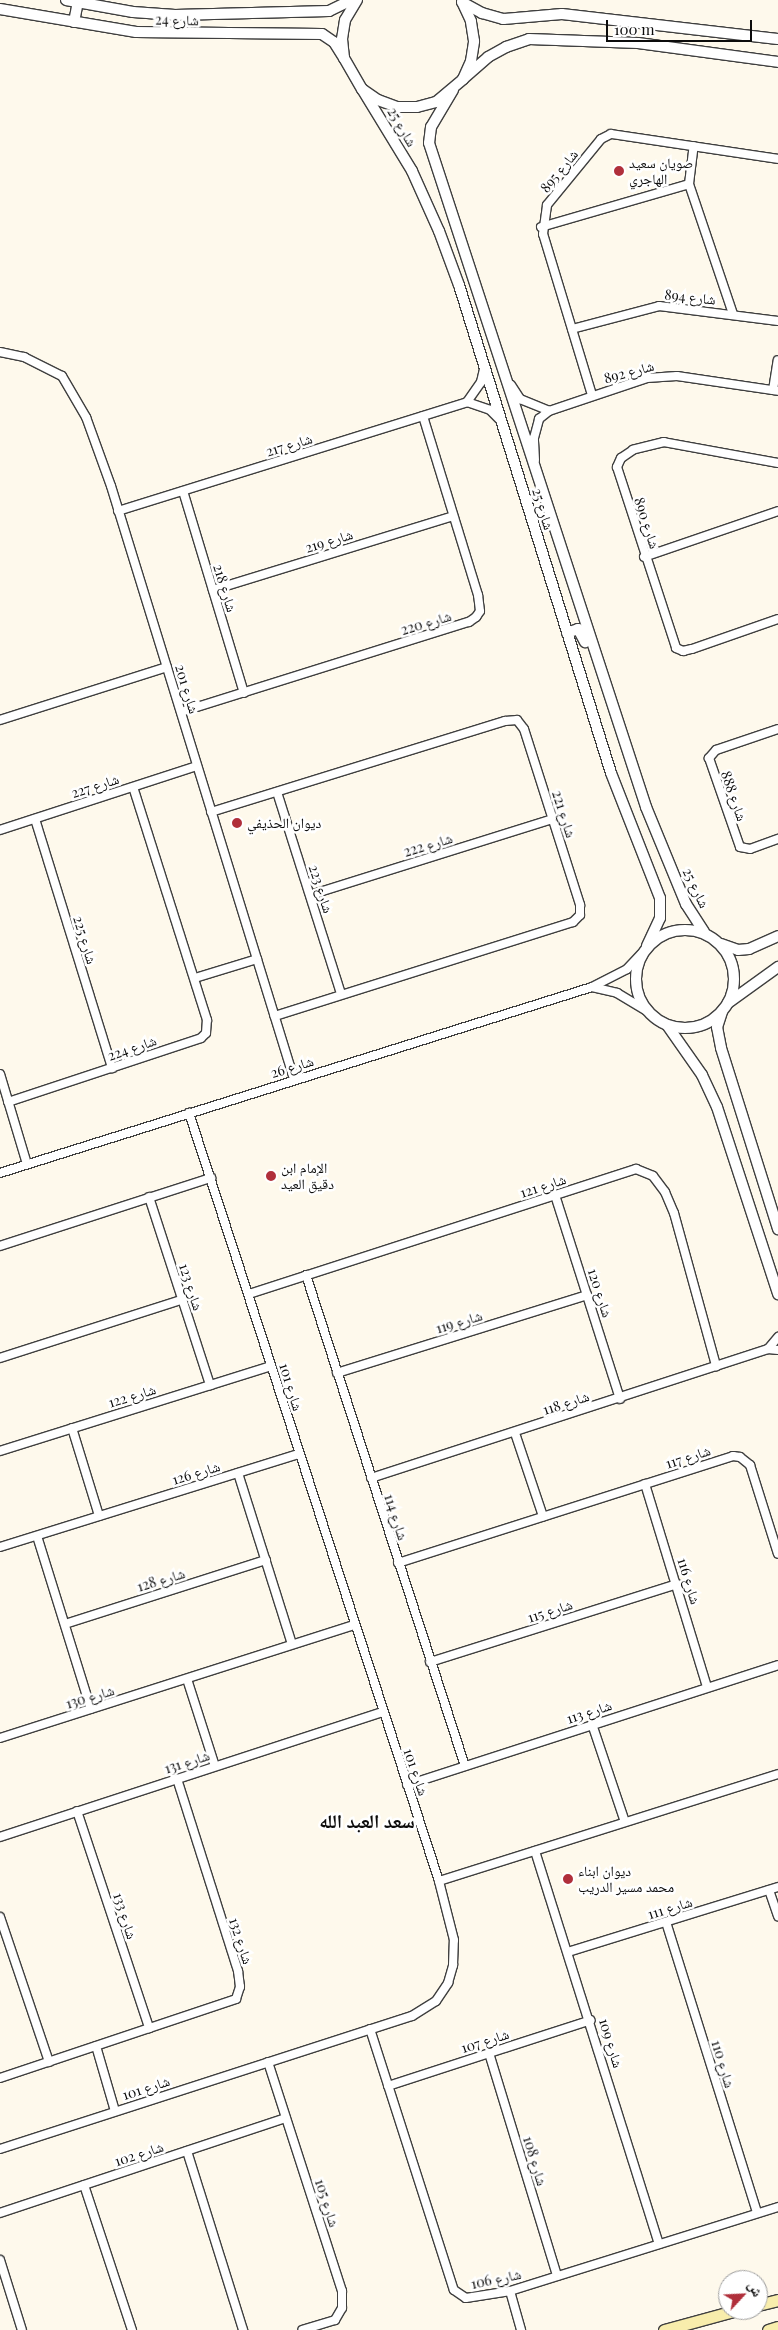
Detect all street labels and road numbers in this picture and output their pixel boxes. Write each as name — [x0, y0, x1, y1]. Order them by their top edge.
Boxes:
street label: شارع 24 — [155, 11, 199, 29]
street label: شارع 25 — [384, 104, 420, 150]
street label: شارع 895 — [537, 146, 581, 196]
street label: شارع 894 — [664, 286, 716, 308]
street label: شارع 892 — [602, 357, 656, 387]
street label: شارع 217 — [264, 430, 314, 460]
street label: شارع 25 — [529, 486, 557, 532]
street label: شارع 890 — [631, 495, 663, 551]
street label: شارع 219 — [303, 526, 355, 556]
street label: شارع 218 — [210, 562, 240, 614]
street label: شارع 220 — [399, 607, 453, 639]
street label: شارع 201 — [172, 662, 202, 716]
street label: شارع 888 — [718, 769, 750, 823]
street label: شارع 227 — [69, 770, 121, 802]
street label: شارع 221 — [548, 788, 580, 840]
street label: شارع 222 — [402, 830, 454, 860]
street label: شارع 223 — [305, 863, 337, 915]
street label: شارع 25 — [679, 865, 713, 911]
street label: شارع 225 — [70, 914, 100, 966]
street label: شارع 224 — [105, 1032, 159, 1064]
street label: شارع 26 — [268, 1053, 316, 1081]
street label: شارع 121 — [518, 1171, 568, 1201]
street label: شارع 123 — [176, 1261, 206, 1313]
street label: شارع 120 — [584, 1266, 616, 1320]
street label: شارع 119 — [434, 1307, 484, 1337]
street label: شارع 101 — [276, 1361, 306, 1413]
street label: شارع 122 — [106, 1381, 158, 1411]
street label: شارع 118 — [541, 1388, 591, 1418]
street label: شارع 117 — [663, 1442, 713, 1472]
street label: شارع 126 — [170, 1458, 222, 1488]
street label: شارع 114 — [381, 1492, 411, 1542]
street label: شارع 116 — [674, 1556, 704, 1606]
street label: شارع 128 — [135, 1565, 187, 1595]
street label: شارع 115 — [525, 1596, 575, 1626]
street label: شارع 130 — [64, 1682, 116, 1712]
street label: شارع 113 — [564, 1697, 614, 1727]
street label: شارع 101 — [400, 1746, 432, 1798]
street label: شارع 131 — [162, 1747, 212, 1777]
street label: شارع 133 — [110, 1891, 140, 1941]
street label: شارع 111 — [646, 1893, 694, 1923]
street label: شارع 132 — [226, 1916, 256, 1966]
street label: شارع 109 — [596, 2016, 626, 2070]
street label: شارع 107 — [459, 2025, 511, 2057]
street label: شارع 110 — [708, 2038, 738, 2090]
street label: شارع 101 — [120, 2072, 172, 2104]
street label: شارع 108 — [520, 2134, 550, 2188]
street label: شارع 102 — [112, 2138, 166, 2170]
street label: شارع 105 — [311, 2177, 343, 2229]
street label: شارع 106 — [469, 2265, 523, 2293]

